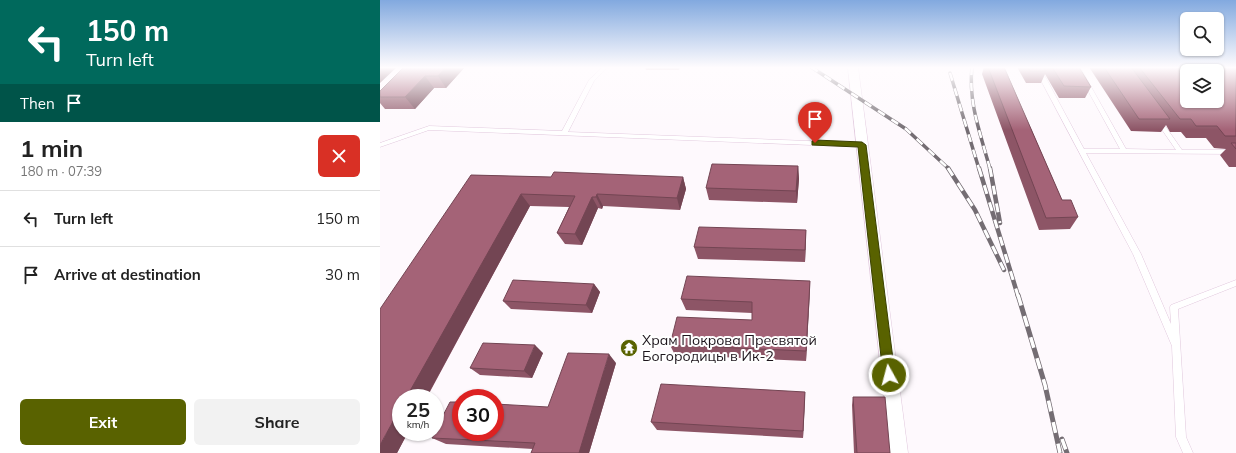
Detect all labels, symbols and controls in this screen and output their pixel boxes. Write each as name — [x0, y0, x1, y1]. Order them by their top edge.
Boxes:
map controls — [1180, 12, 1224, 108]
button: search — [1180, 12, 1224, 56]
text: 150 m — [86, 13, 169, 48]
icon: left — [20, 16, 72, 68]
text: Turn left — [86, 48, 154, 71]
button: layers — [1180, 64, 1224, 108]
icon: arrive — [63, 92, 85, 114]
text: Then — [20, 94, 55, 113]
pin — [798, 102, 832, 143]
icon: arrive — [804, 108, 826, 130]
text: 1 min — [20, 133, 83, 163]
button: close — [318, 135, 360, 177]
text: 180 m · 07:39 — [20, 163, 102, 179]
icon: left — [20, 208, 42, 230]
text: Turn left — [54, 209, 113, 228]
text: 150 m — [316, 209, 360, 228]
icon: arrive — [20, 264, 42, 286]
text: Arrive at destination — [54, 265, 201, 284]
text: 30 m — [325, 265, 360, 284]
place label: Храм Покрова Пресвятой Богородицы в Ик-2 — [642, 331, 817, 365]
temple icon: Храм Покрова Пресвятой Богородицы в Ик-2 — [619, 338, 639, 358]
position arrow — [868, 354, 910, 396]
speed limit sign: 30 — [452, 389, 504, 441]
text: 25 — [406, 397, 430, 422]
button: Exit — [20, 399, 186, 445]
button: Share — [194, 399, 360, 445]
text: km/h — [407, 418, 429, 431]

